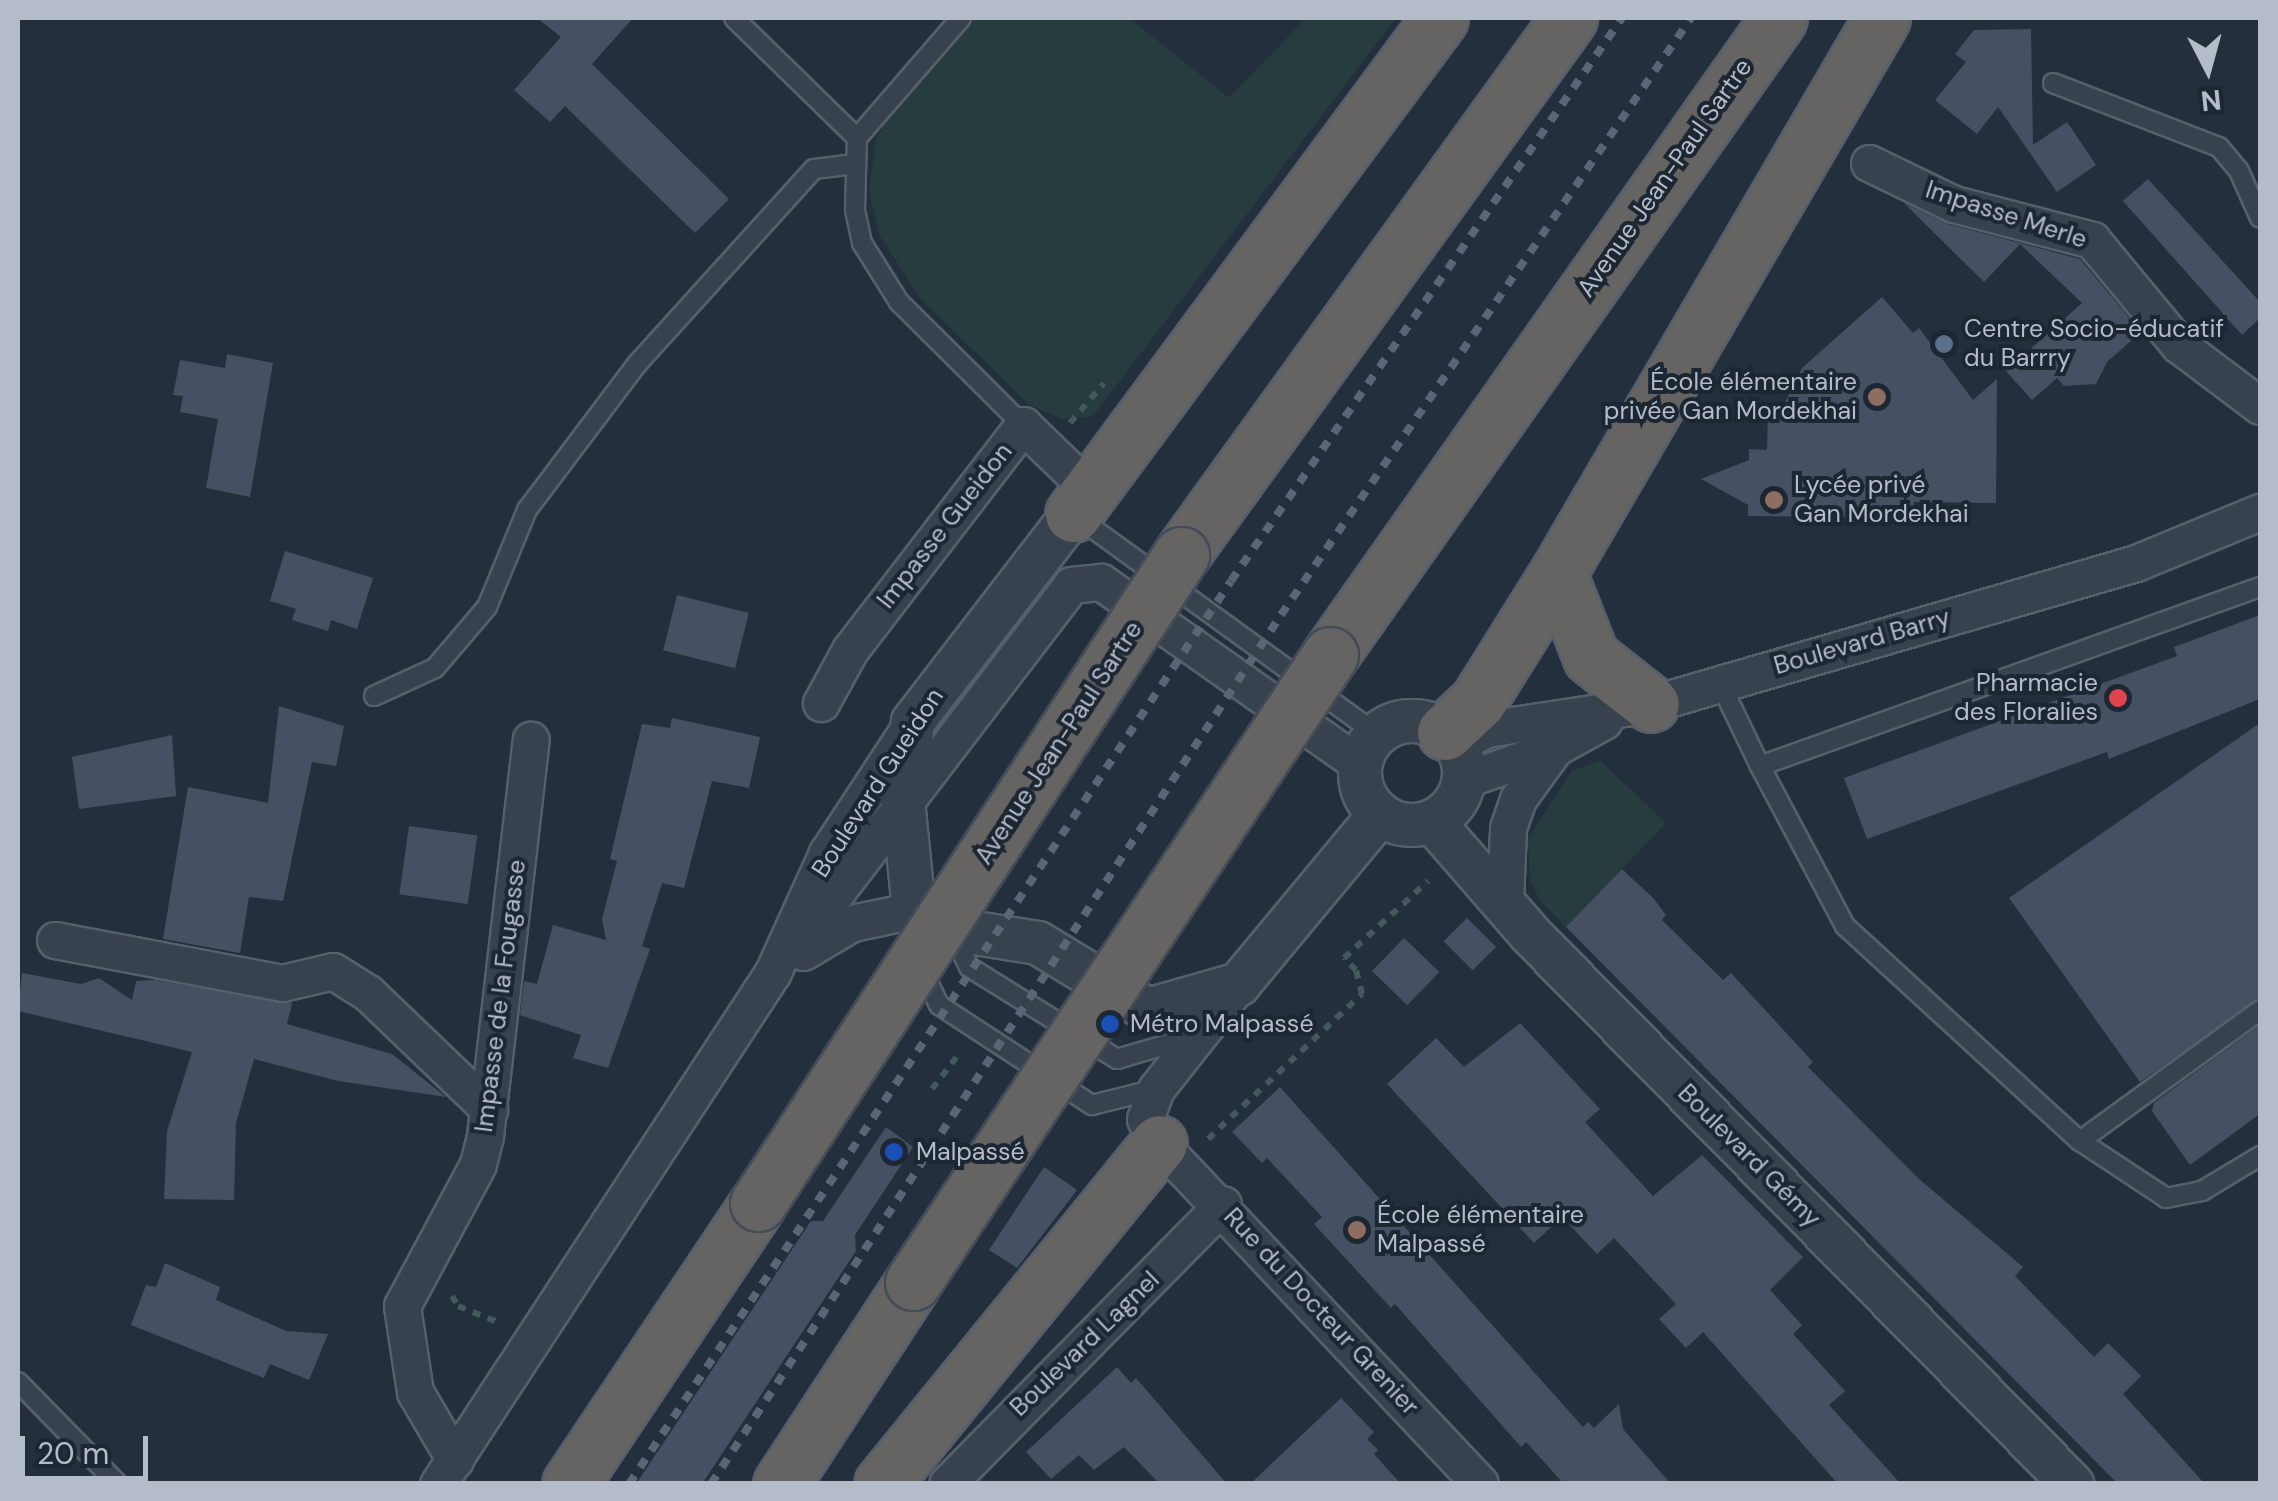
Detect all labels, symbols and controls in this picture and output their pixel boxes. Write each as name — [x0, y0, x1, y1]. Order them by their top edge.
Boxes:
north arrow — [2158, 20, 2258, 120]
street label: Avenue Jean-Paul Sartre — [1571, 53, 1759, 303]
text: N — [2199, 81, 2223, 120]
street label: Impasse Merle — [1922, 175, 2090, 255]
place label: Centre Socio-éducatif du Barrry — [1964, 315, 2224, 374]
marker: Centre Socio-éducatif du Barrry — [1933, 333, 1955, 355]
place label: École élémentaire privée Gan Mordekhai — [1604, 368, 1857, 427]
marker: École élémentaire privée Gan Mordekhai — [1866, 386, 1888, 408]
street label: Impasse Gueidon — [871, 437, 1019, 615]
place label: Lycée privé Gan Mordekhai — [1794, 471, 1969, 530]
marker: Lycée privé Gan Mordekhai — [1763, 489, 1785, 511]
street label: Boulevard Barry — [1770, 603, 1954, 681]
street label: Avenue Jean-Paul Sartre — [969, 616, 1149, 870]
place label: Pharmacie des Floralies — [1954, 669, 2098, 728]
street label: Boulevard Gueidon — [806, 683, 950, 883]
marker: Pharmacie des Floralies — [2107, 687, 2129, 709]
street label: Impasse de la Fougasse — [469, 858, 533, 1134]
place label: Métro Malpassé — [1130, 1009, 1314, 1039]
marker: Métro Malpassé — [1099, 1013, 1121, 1035]
street label: Boulevard Gémy — [1671, 1078, 1827, 1234]
place label: Malpassé — [916, 1137, 1025, 1167]
marker: Malpassé — [881, 1139, 907, 1165]
place label: École élémentaire Malpassé — [1377, 1201, 1584, 1260]
street label: Rue du Docteur Grenier — [1217, 1202, 1425, 1422]
marker: École élémentaire Malpassé — [1346, 1219, 1368, 1241]
street label: Boulevard Lagnel — [1004, 1265, 1166, 1423]
scale bar — [25, 1416, 152, 1478]
text: 20 m — [37, 1434, 109, 1473]

